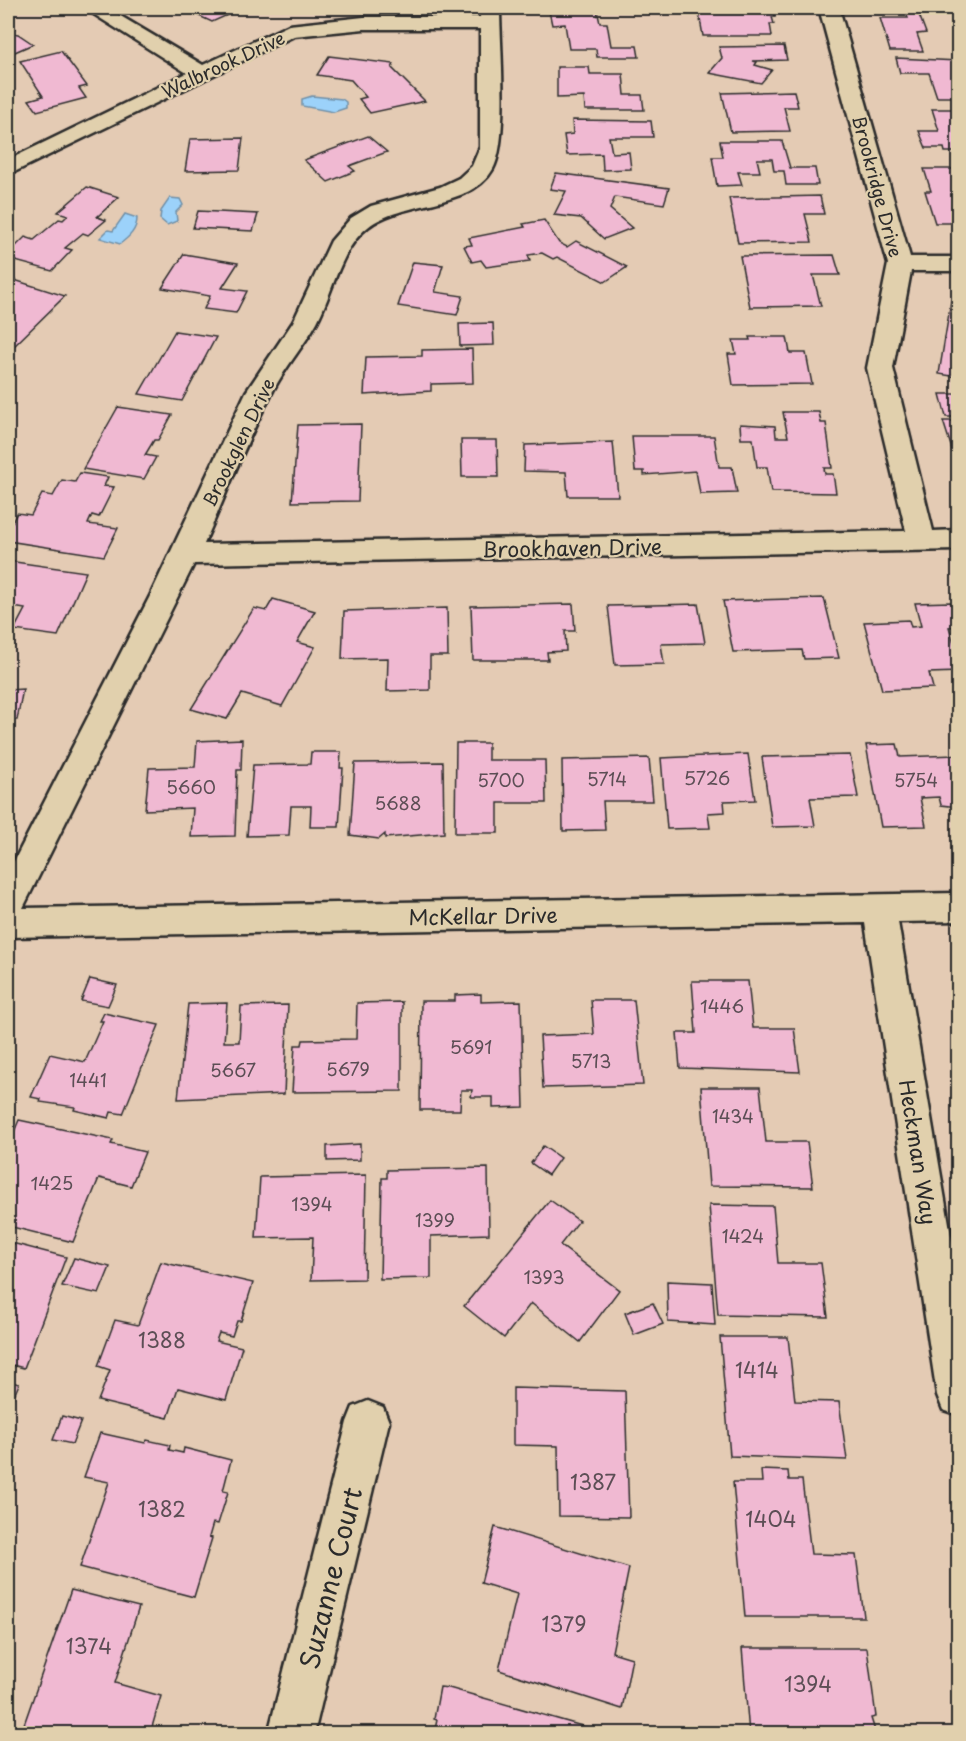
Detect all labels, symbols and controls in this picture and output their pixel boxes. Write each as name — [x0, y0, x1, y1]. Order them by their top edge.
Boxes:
street label: Walbrook Drive — [157, 24, 289, 104]
street label: Brookridge Drive — [846, 112, 910, 260]
street label: Brookglen Drive — [195, 373, 281, 511]
street label: Brookhaven Drive — [482, 529, 662, 565]
house number: 5726 — [684, 764, 730, 791]
house number: 5714 — [587, 765, 627, 792]
house number: 5700 — [477, 766, 525, 793]
house number: 5754 — [894, 766, 938, 793]
house number: 5660 — [166, 773, 216, 800]
house number: 5688 — [374, 789, 422, 816]
street label: McKellar Drive — [408, 898, 558, 932]
house number: 1446 — [700, 992, 744, 1019]
house number: 5691 — [450, 1033, 492, 1060]
house number: 5713 — [571, 1047, 611, 1074]
house number: 5679 — [326, 1055, 370, 1082]
house number: 5667 — [210, 1056, 256, 1083]
house number: 1441 — [69, 1066, 107, 1093]
street label: Heckman Way — [892, 1077, 946, 1227]
house number: 1434 — [712, 1102, 754, 1129]
house number: 1425 — [31, 1169, 73, 1196]
house number: 1394 — [291, 1190, 333, 1217]
house number: 1399 — [415, 1206, 455, 1233]
house number: 1424 — [722, 1222, 764, 1249]
house number: 1393 — [523, 1263, 565, 1290]
house number: 1388 — [138, 1323, 186, 1355]
house number: 1414 — [735, 1353, 779, 1385]
house number: 1387 — [570, 1465, 616, 1497]
street label: Suzanne Court — [289, 1483, 371, 1673]
house number: 1382 — [138, 1492, 186, 1524]
house number: 1404 — [745, 1502, 797, 1534]
house number: 1379 — [542, 1607, 586, 1639]
house number: 1374 — [66, 1629, 112, 1661]
house number: 1394 — [784, 1667, 832, 1699]

